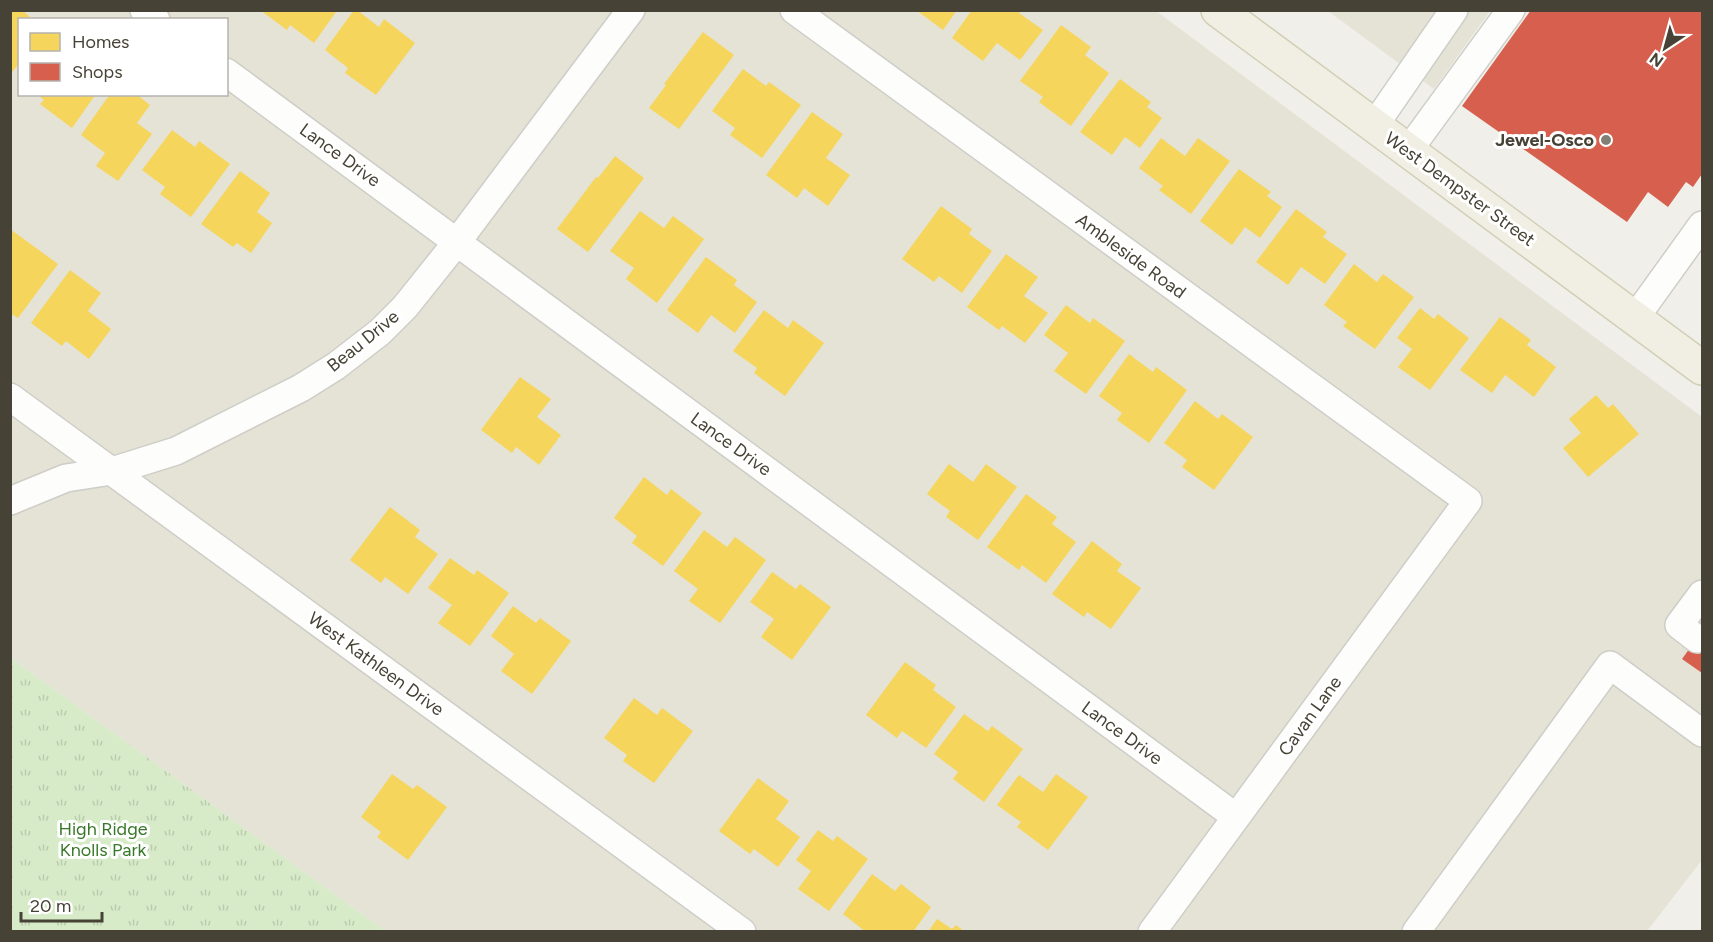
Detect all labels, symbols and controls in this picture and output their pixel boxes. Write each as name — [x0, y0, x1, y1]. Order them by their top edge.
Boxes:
legend — [18, 18, 228, 96]
north arrow — [1635, 18, 1695, 78]
text: Homes — [72, 31, 130, 53]
text: N — [1646, 48, 1667, 71]
text: Shops — [72, 61, 123, 83]
street label: Lance Drive — [295, 118, 385, 192]
street label: West Dempster Street — [1381, 127, 1539, 251]
place label: Jewel-Osco — [1495, 129, 1594, 151]
marker: Jewel-Osco — [1599, 133, 1613, 147]
street label: Ambleside Road — [1072, 209, 1190, 303]
street label: Beau Drive — [323, 305, 404, 377]
street label: Lance Drive — [686, 407, 776, 481]
street label: West Kathleen Drive — [304, 607, 448, 721]
street label: Cavan Lane — [1274, 672, 1346, 760]
street label: Lance Drive — [1077, 696, 1167, 770]
park label: High Ridge Knolls Park — [58, 818, 148, 861]
scale bar — [21, 885, 102, 923]
text: 20 m — [30, 895, 71, 917]

